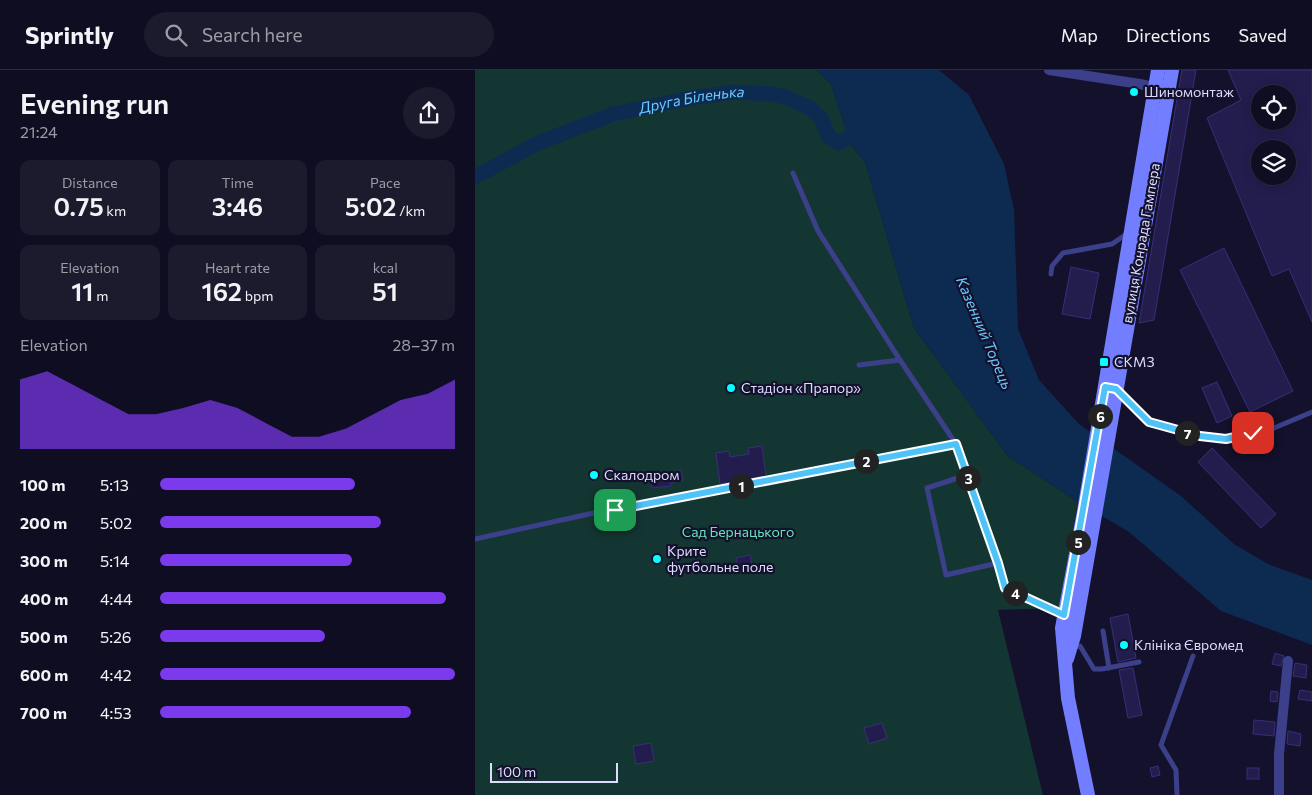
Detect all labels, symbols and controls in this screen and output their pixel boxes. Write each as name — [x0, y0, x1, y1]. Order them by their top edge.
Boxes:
search box — [144, 12, 494, 57]
text: Sprintly — [25, 20, 114, 49]
icon: search — [162, 21, 190, 49]
text: Search here — [202, 23, 302, 46]
text: Map — [1061, 24, 1098, 46]
text: Directions — [1126, 24, 1210, 46]
text: Saved — [1238, 24, 1287, 46]
water label: Друга Біленька — [635, 82, 745, 117]
place label: Шиномонтаж — [1144, 83, 1234, 100]
map controls — [1251, 85, 1296, 185]
button: locate — [1251, 85, 1296, 130]
text: Evening run — [20, 86, 169, 120]
marker: Шиномонтаж — [1128, 86, 1140, 98]
button: share — [403, 87, 455, 139]
text: 21:24 — [20, 122, 58, 141]
button: layers — [1251, 140, 1296, 185]
street label: вулиця Конрада Гампера — [1118, 162, 1163, 324]
text: Distance — [62, 174, 118, 191]
text: Time — [221, 174, 254, 191]
text: Pace — [370, 174, 400, 191]
text: 0.75 — [53, 191, 104, 221]
text: 3:46 — [212, 191, 263, 221]
text: 5:02 — [345, 191, 396, 221]
text: km — [104, 202, 126, 219]
text: /km — [396, 202, 425, 219]
text: Elevation — [60, 259, 119, 276]
text: Heart rate — [205, 259, 270, 276]
text: kcal — [373, 259, 398, 276]
water label: Казенний Торець — [953, 274, 1017, 392]
text: 11 — [71, 276, 93, 306]
text: 162 — [202, 276, 242, 306]
text: 51 — [372, 276, 398, 306]
text: m — [93, 287, 108, 304]
text: bpm — [242, 287, 273, 304]
text: Elevation — [20, 335, 88, 354]
text: 28–37 m — [393, 335, 455, 354]
place label: СКМЗ — [1114, 353, 1154, 370]
marker: СКМЗ — [1098, 356, 1110, 368]
place label: Стадіон «Прапор» — [741, 379, 861, 396]
marker: Стадіон «Прапор» — [725, 382, 737, 394]
pin: 6 — [1087, 404, 1113, 428]
text: 6 — [1096, 408, 1105, 425]
pin — [1232, 412, 1274, 454]
icon: check — [1239, 419, 1267, 447]
pin: 7 — [1175, 420, 1199, 446]
text: 7 — [1184, 425, 1191, 442]
pin: 2 — [853, 448, 879, 474]
text: 2 — [863, 453, 870, 470]
place label: Скалодром — [604, 466, 679, 483]
pin: 3 — [955, 466, 981, 490]
marker: Скалодром — [588, 469, 600, 481]
text: 3 — [964, 470, 973, 487]
pin: 1 — [729, 474, 753, 498]
text: 100 m — [20, 475, 66, 494]
text: 5:13 — [100, 475, 129, 494]
text: 1 — [738, 478, 745, 495]
pin — [594, 489, 636, 531]
icon: arrive — [601, 496, 629, 524]
text: 200 m — [20, 513, 67, 532]
text: 5:02 — [100, 513, 132, 532]
park label: Сад Бернацького — [682, 523, 794, 540]
pin: 5 — [1065, 530, 1091, 554]
text: 5 — [1074, 534, 1083, 551]
place label: Крите футбольне поле — [667, 542, 773, 575]
text: 300 m — [20, 551, 68, 570]
text: 5:14 — [100, 551, 129, 570]
marker: Крите футбольне поле — [651, 553, 663, 565]
pin: 4 — [1003, 580, 1027, 606]
text: 4 — [1011, 585, 1020, 602]
text: 400 m — [20, 589, 68, 608]
text: 4:44 — [100, 589, 133, 608]
text: 500 m — [20, 627, 68, 646]
text: 5:26 — [100, 627, 132, 646]
place label: Клініка Євромед — [1134, 636, 1243, 653]
marker: Клініка Євромед — [1118, 639, 1130, 651]
text: 600 m — [20, 665, 68, 684]
text: 4:42 — [100, 665, 132, 684]
text: 700 m — [20, 703, 67, 722]
text: 4:53 — [100, 703, 132, 722]
scale bar — [490, 760, 617, 783]
text: 100 m — [497, 763, 536, 780]

